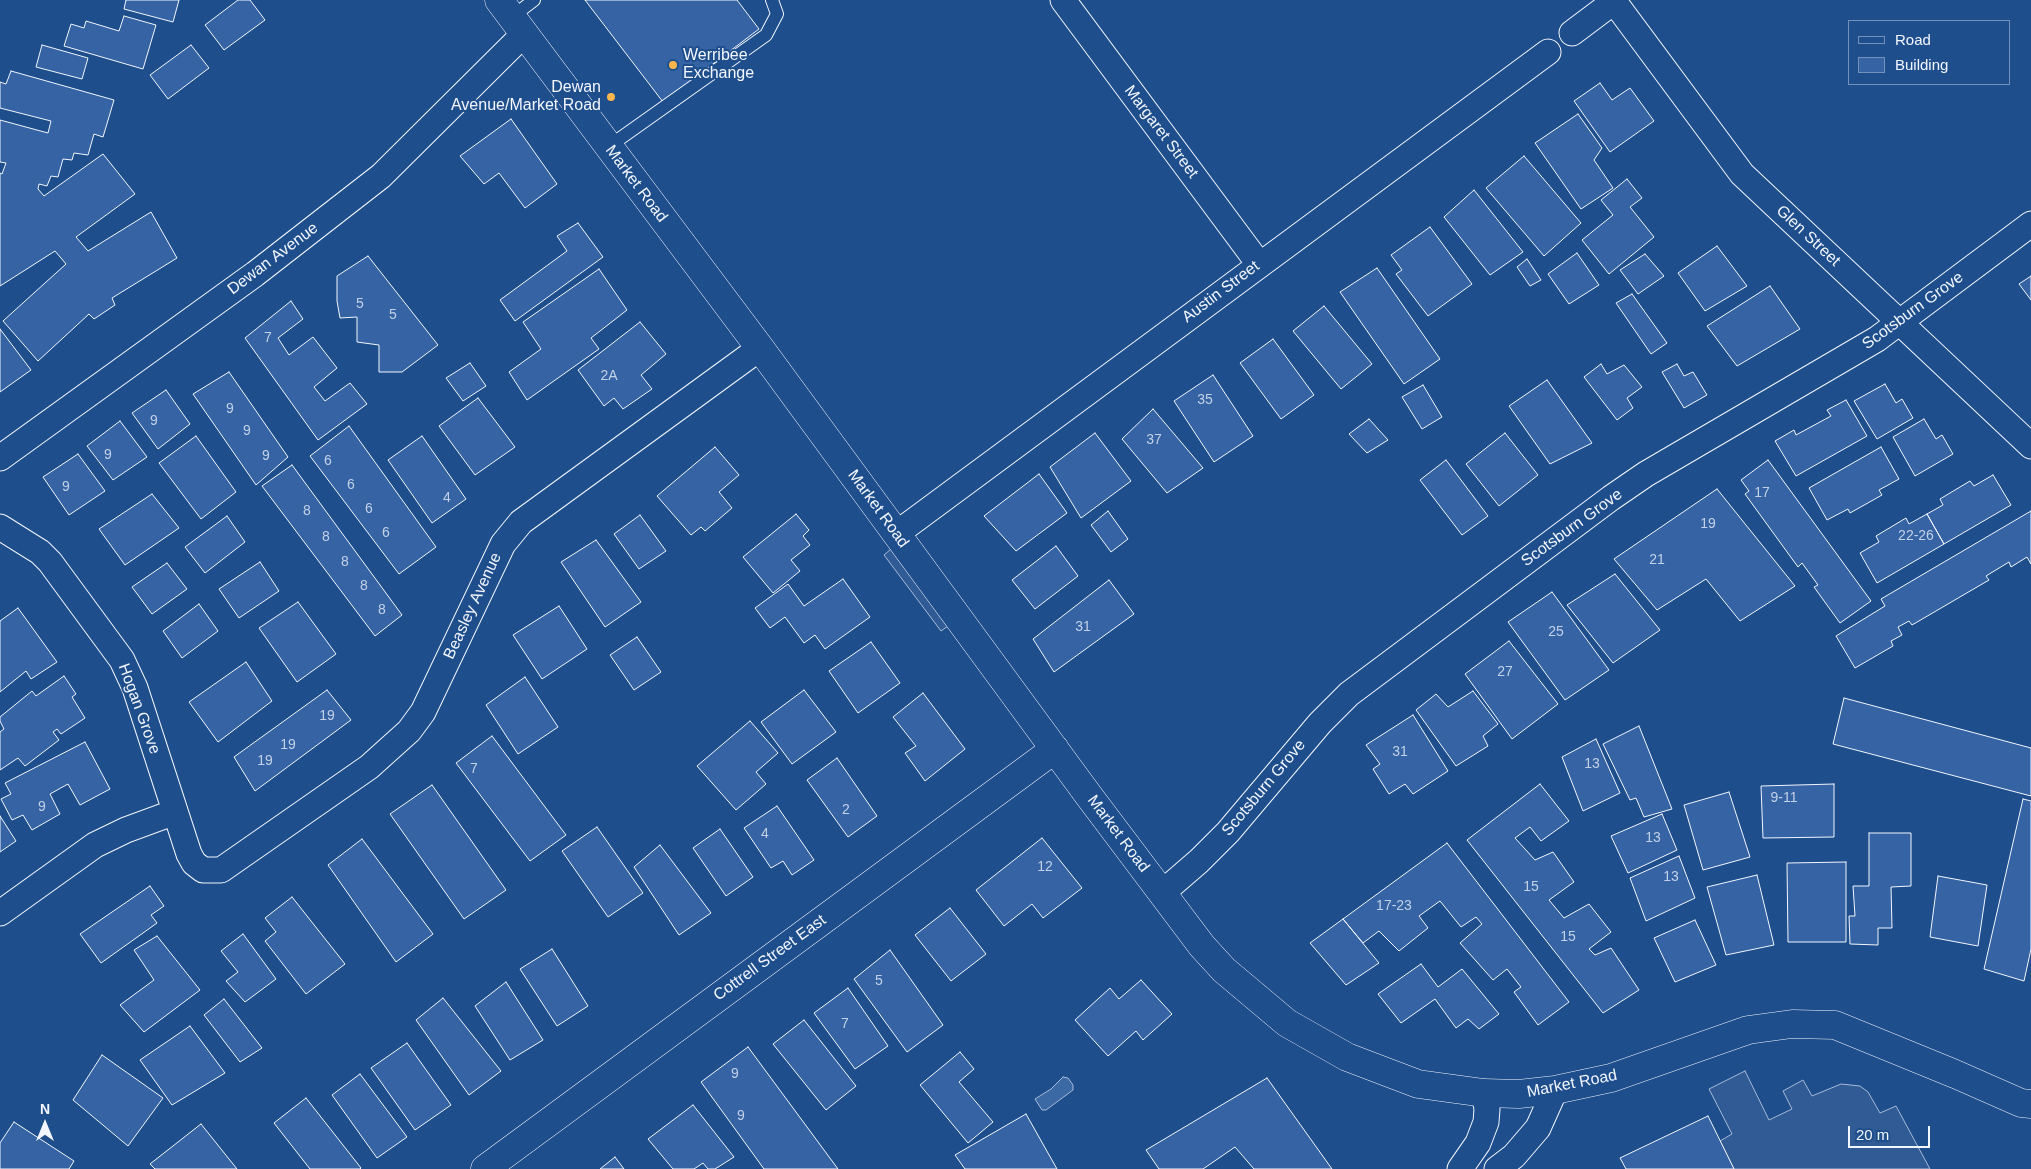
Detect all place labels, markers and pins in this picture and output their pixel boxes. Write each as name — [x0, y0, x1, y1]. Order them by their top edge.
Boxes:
place label: Werribee Exchange — [683, 46, 754, 84]
marker: Werribee Exchange — [667, 59, 679, 71]
place label: Dewan Avenue/Market Road — [451, 78, 601, 116]
marker: Dewan Avenue/Market Road — [605, 91, 617, 103]

